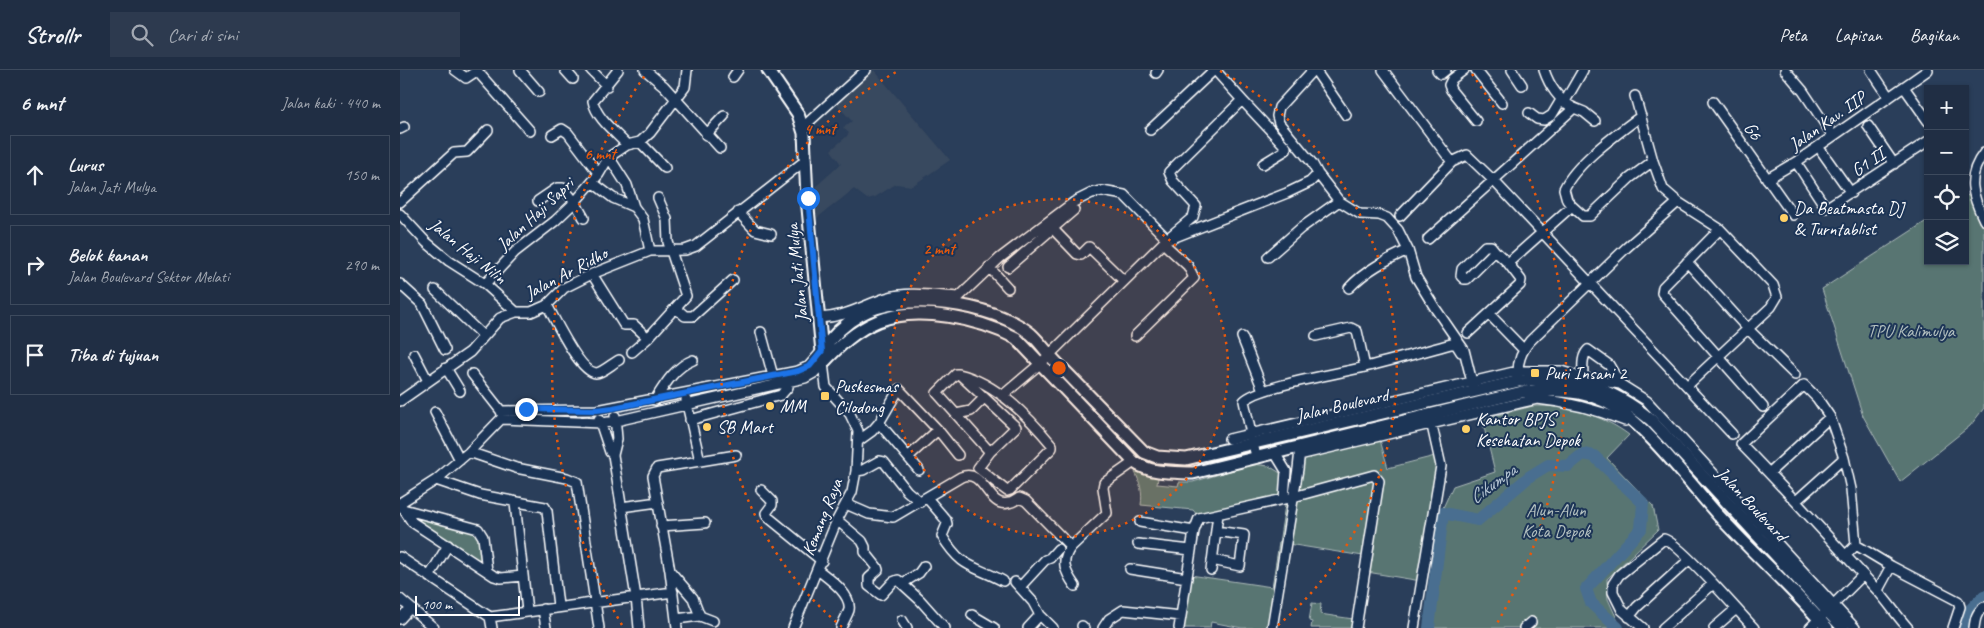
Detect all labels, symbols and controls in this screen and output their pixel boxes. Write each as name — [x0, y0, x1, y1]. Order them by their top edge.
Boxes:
search box — [110, 12, 460, 57]
text: Strollr — [25, 20, 80, 50]
icon: search — [128, 21, 156, 49]
text: Cari di sini — [168, 23, 238, 47]
text: Peta — [1780, 24, 1807, 46]
text: Lapisan — [1835, 24, 1882, 46]
text: Bagikan — [1910, 24, 1959, 46]
street label: Jalan Kav. IIP — [1784, 85, 1872, 156]
map controls — [1924, 85, 1969, 265]
button: + — [1924, 85, 1969, 130]
text: 6 mnt — [20, 90, 64, 116]
text: Jalan kaki · 440 m — [282, 93, 380, 113]
street label: G6 — [1739, 118, 1767, 145]
text: 4 mnt — [805, 120, 838, 139]
button: − — [1924, 130, 1969, 175]
street label: G1 II — [1847, 141, 1892, 181]
text: 6 mnt — [584, 145, 619, 164]
text: Lurus — [68, 153, 103, 177]
icon: ahead — [21, 161, 49, 189]
text: 150 m — [345, 165, 379, 185]
street label: Jalan Haji Sapri — [491, 171, 580, 256]
button: locate — [1924, 175, 1969, 220]
text: Jalan Jati Mulya — [68, 177, 156, 197]
route start — [797, 187, 820, 210]
place label: Da Beatmasta DJ & Turntablist — [1794, 197, 1906, 240]
marker: Da Beatmasta DJ & Turntablist — [1778, 212, 1790, 224]
street label: Jalan Haji Nilin — [424, 213, 512, 289]
button: layers — [1924, 220, 1969, 265]
street label: Jalan Jati Mulya — [781, 221, 813, 324]
text: 2 mnt — [924, 240, 957, 259]
street label: Jalan Ar Ridho — [520, 241, 613, 304]
text: Belok kanan — [68, 243, 147, 267]
icon: right — [21, 251, 49, 279]
text: 290 m — [345, 255, 379, 275]
text: Jalan Boulevard Sektor Melati — [68, 267, 229, 287]
park label: TPU Kalimulya — [1867, 320, 1956, 342]
icon: arrive — [21, 341, 49, 369]
text: Tiba di tujuan — [68, 343, 158, 367]
centre of rings — [1050, 359, 1068, 377]
place label: Puri Insani 2 — [1545, 362, 1628, 384]
marker: Puri Insani 2 — [1529, 367, 1541, 379]
place label: Puskesmas Cilodong — [835, 375, 900, 418]
street label: Jalan Boulevard — [1293, 383, 1393, 427]
marker: Puskesmas Cilodong — [819, 390, 831, 402]
place label: MM — [780, 395, 807, 417]
route end — [515, 398, 538, 421]
marker: MM — [764, 400, 776, 412]
place label: Kantor BPJS Kesehatan Depok — [1476, 408, 1581, 451]
place label: SB Mart — [717, 416, 775, 438]
marker: SB Mart — [701, 421, 713, 433]
marker: Kantor BPJS Kesehatan Depok — [1460, 423, 1472, 435]
water label: Cikumpa — [1464, 457, 1523, 509]
street label: Jalan Boulevard — [1711, 461, 1794, 548]
street label: Kemang Raya — [797, 474, 848, 559]
park label: Alun-Alun Kota Depok — [1522, 499, 1591, 542]
scale bar — [415, 593, 520, 616]
text: 100 m — [422, 596, 452, 613]

